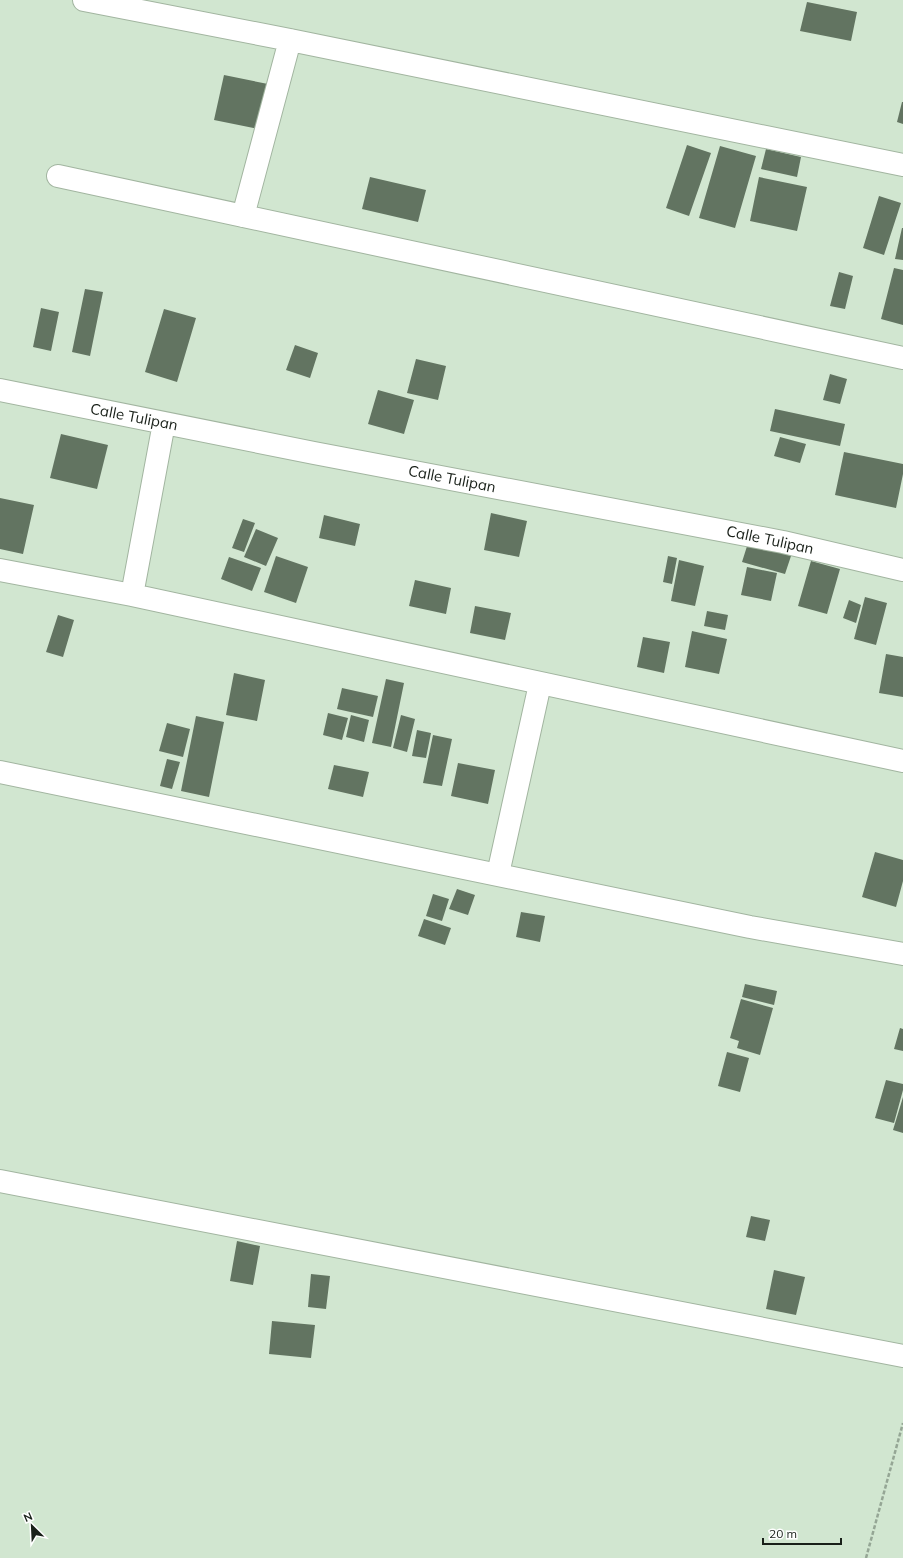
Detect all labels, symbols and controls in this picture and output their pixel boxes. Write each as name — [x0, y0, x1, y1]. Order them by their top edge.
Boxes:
street label: Calle Tulipan — [89, 399, 179, 434]
street label: Calle Tulipan — [407, 461, 497, 496]
street label: Calle Tulipan — [725, 521, 816, 558]
north arrow — [12, 1506, 52, 1546]
text: N — [21, 1509, 35, 1525]
scale bar — [763, 1520, 841, 1546]
text: 20 m — [769, 1526, 797, 1541]

